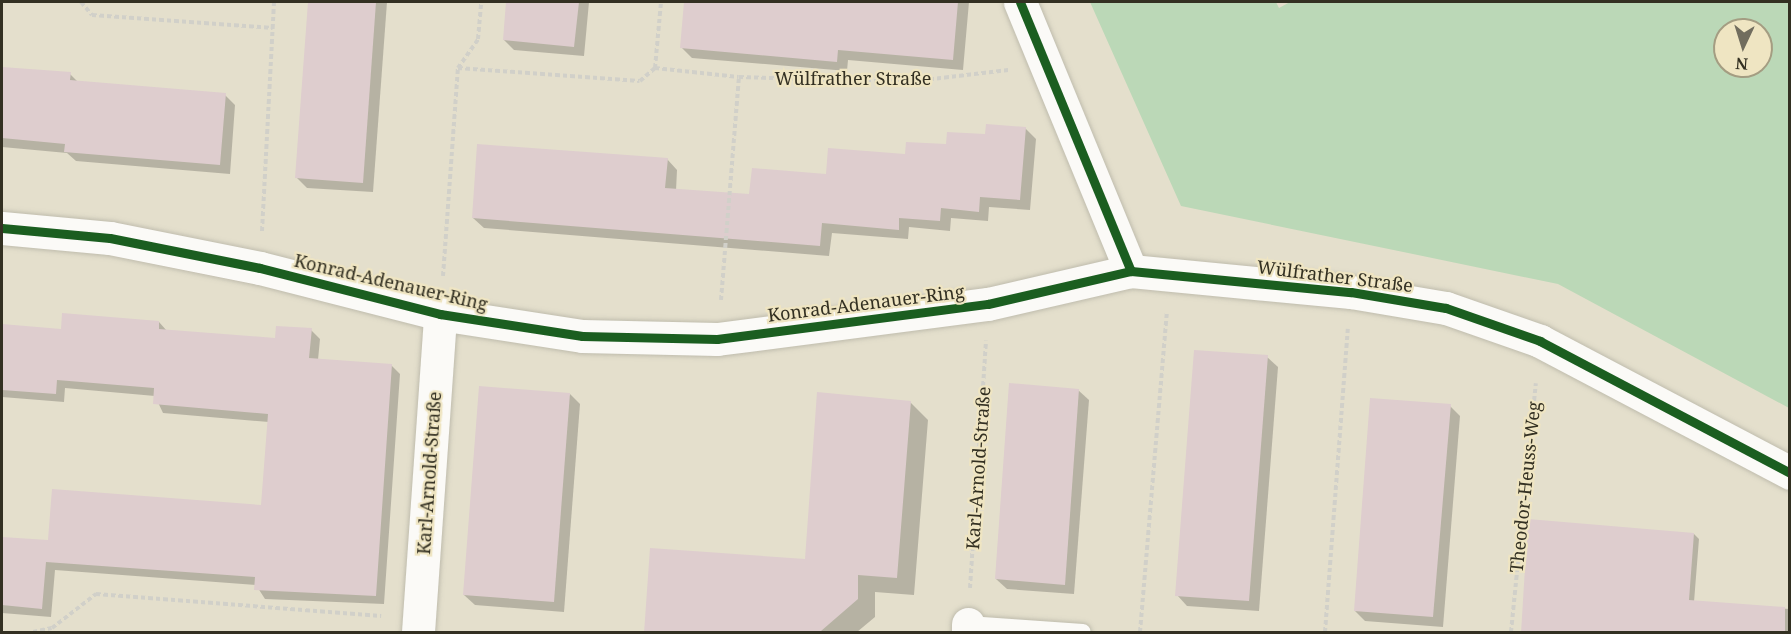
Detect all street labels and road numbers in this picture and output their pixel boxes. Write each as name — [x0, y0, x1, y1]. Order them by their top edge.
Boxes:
street label: Wülfrather Straße — [775, 67, 931, 89]
street label: Konrad-Adenauer-Ring — [292, 249, 490, 315]
street label: Wülfrather Straße — [1256, 256, 1414, 296]
street label: Konrad-Adenauer-Ring — [766, 280, 966, 326]
street label: Karl-Arnold-Straße — [962, 386, 994, 550]
street label: Karl-Arnold-Straße — [413, 391, 445, 555]
street label: Theodor-Heuss-Weg — [1505, 400, 1545, 574]

